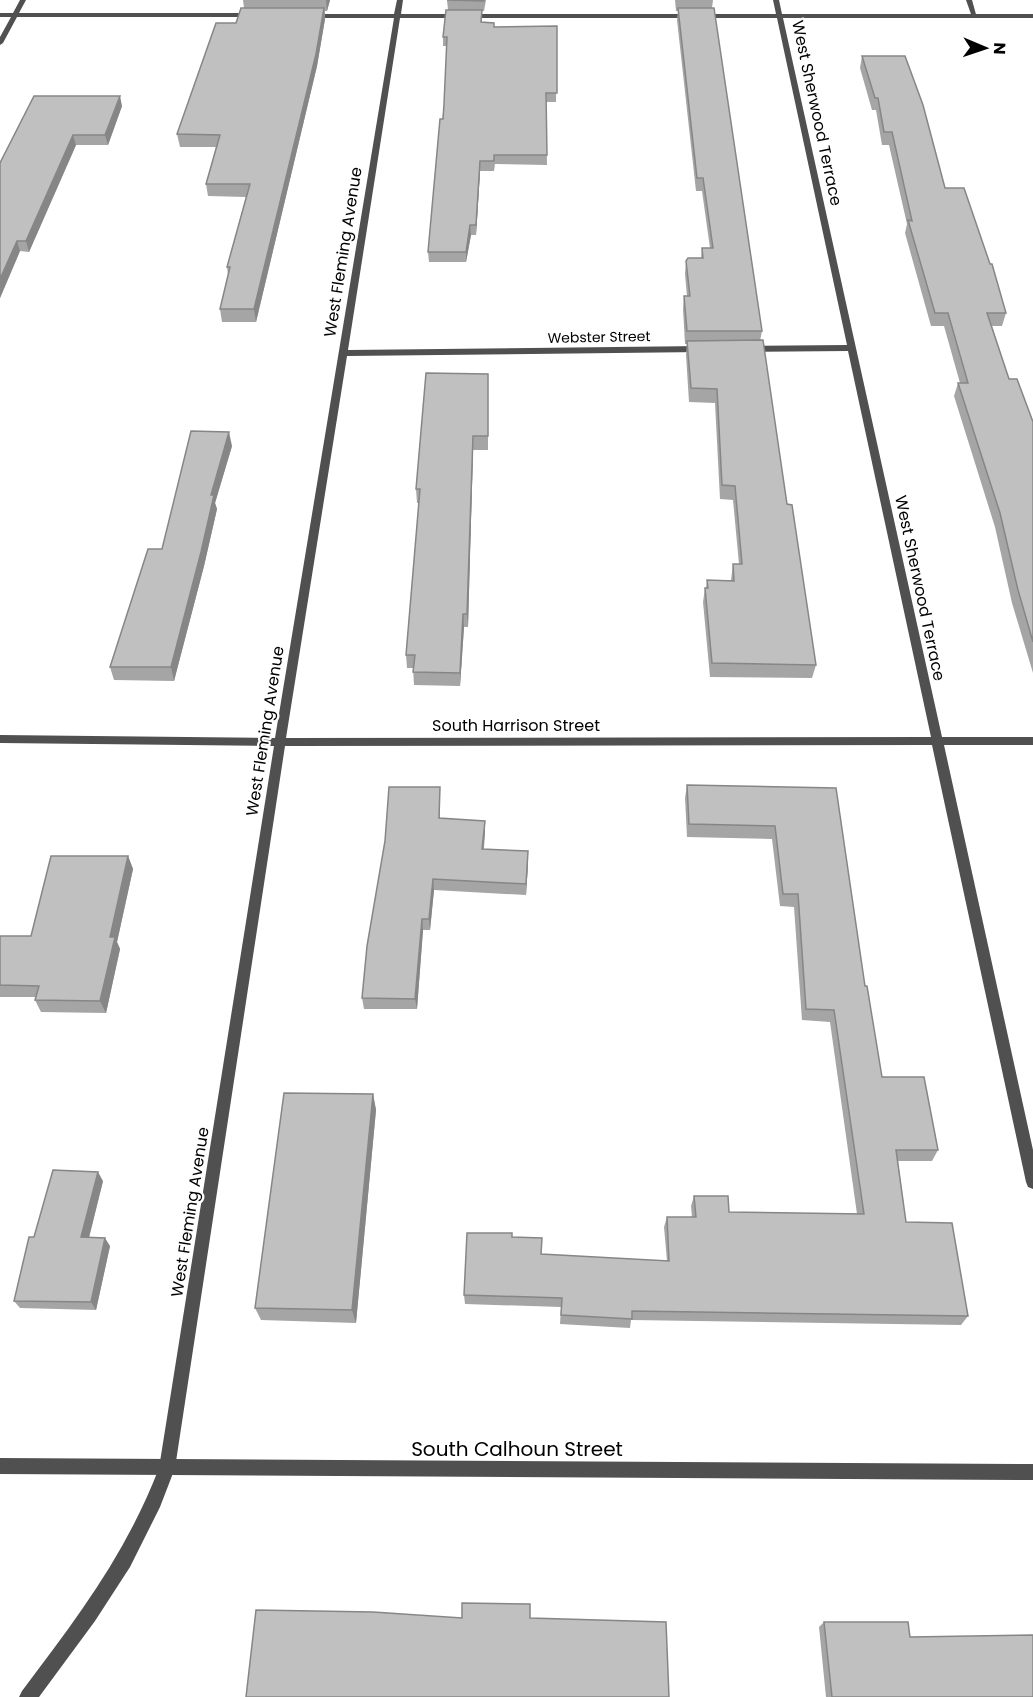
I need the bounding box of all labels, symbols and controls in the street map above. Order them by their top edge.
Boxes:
street label: West Sherwood Terrace [786,18,848,208]
north arrow [955,18,1015,78]
text: N [988,42,1011,55]
street label: West Fleming Avenue [318,165,368,339]
street label: Webster Street [547,326,651,348]
street label: West Sherwood Terrace [889,493,951,683]
street label: West Fleming Avenue [240,644,290,818]
street label: South Harrison Street [432,714,600,737]
street label: West Fleming Avenue [165,1125,215,1299]
street label: South Calhoun Street [411,1435,623,1463]

